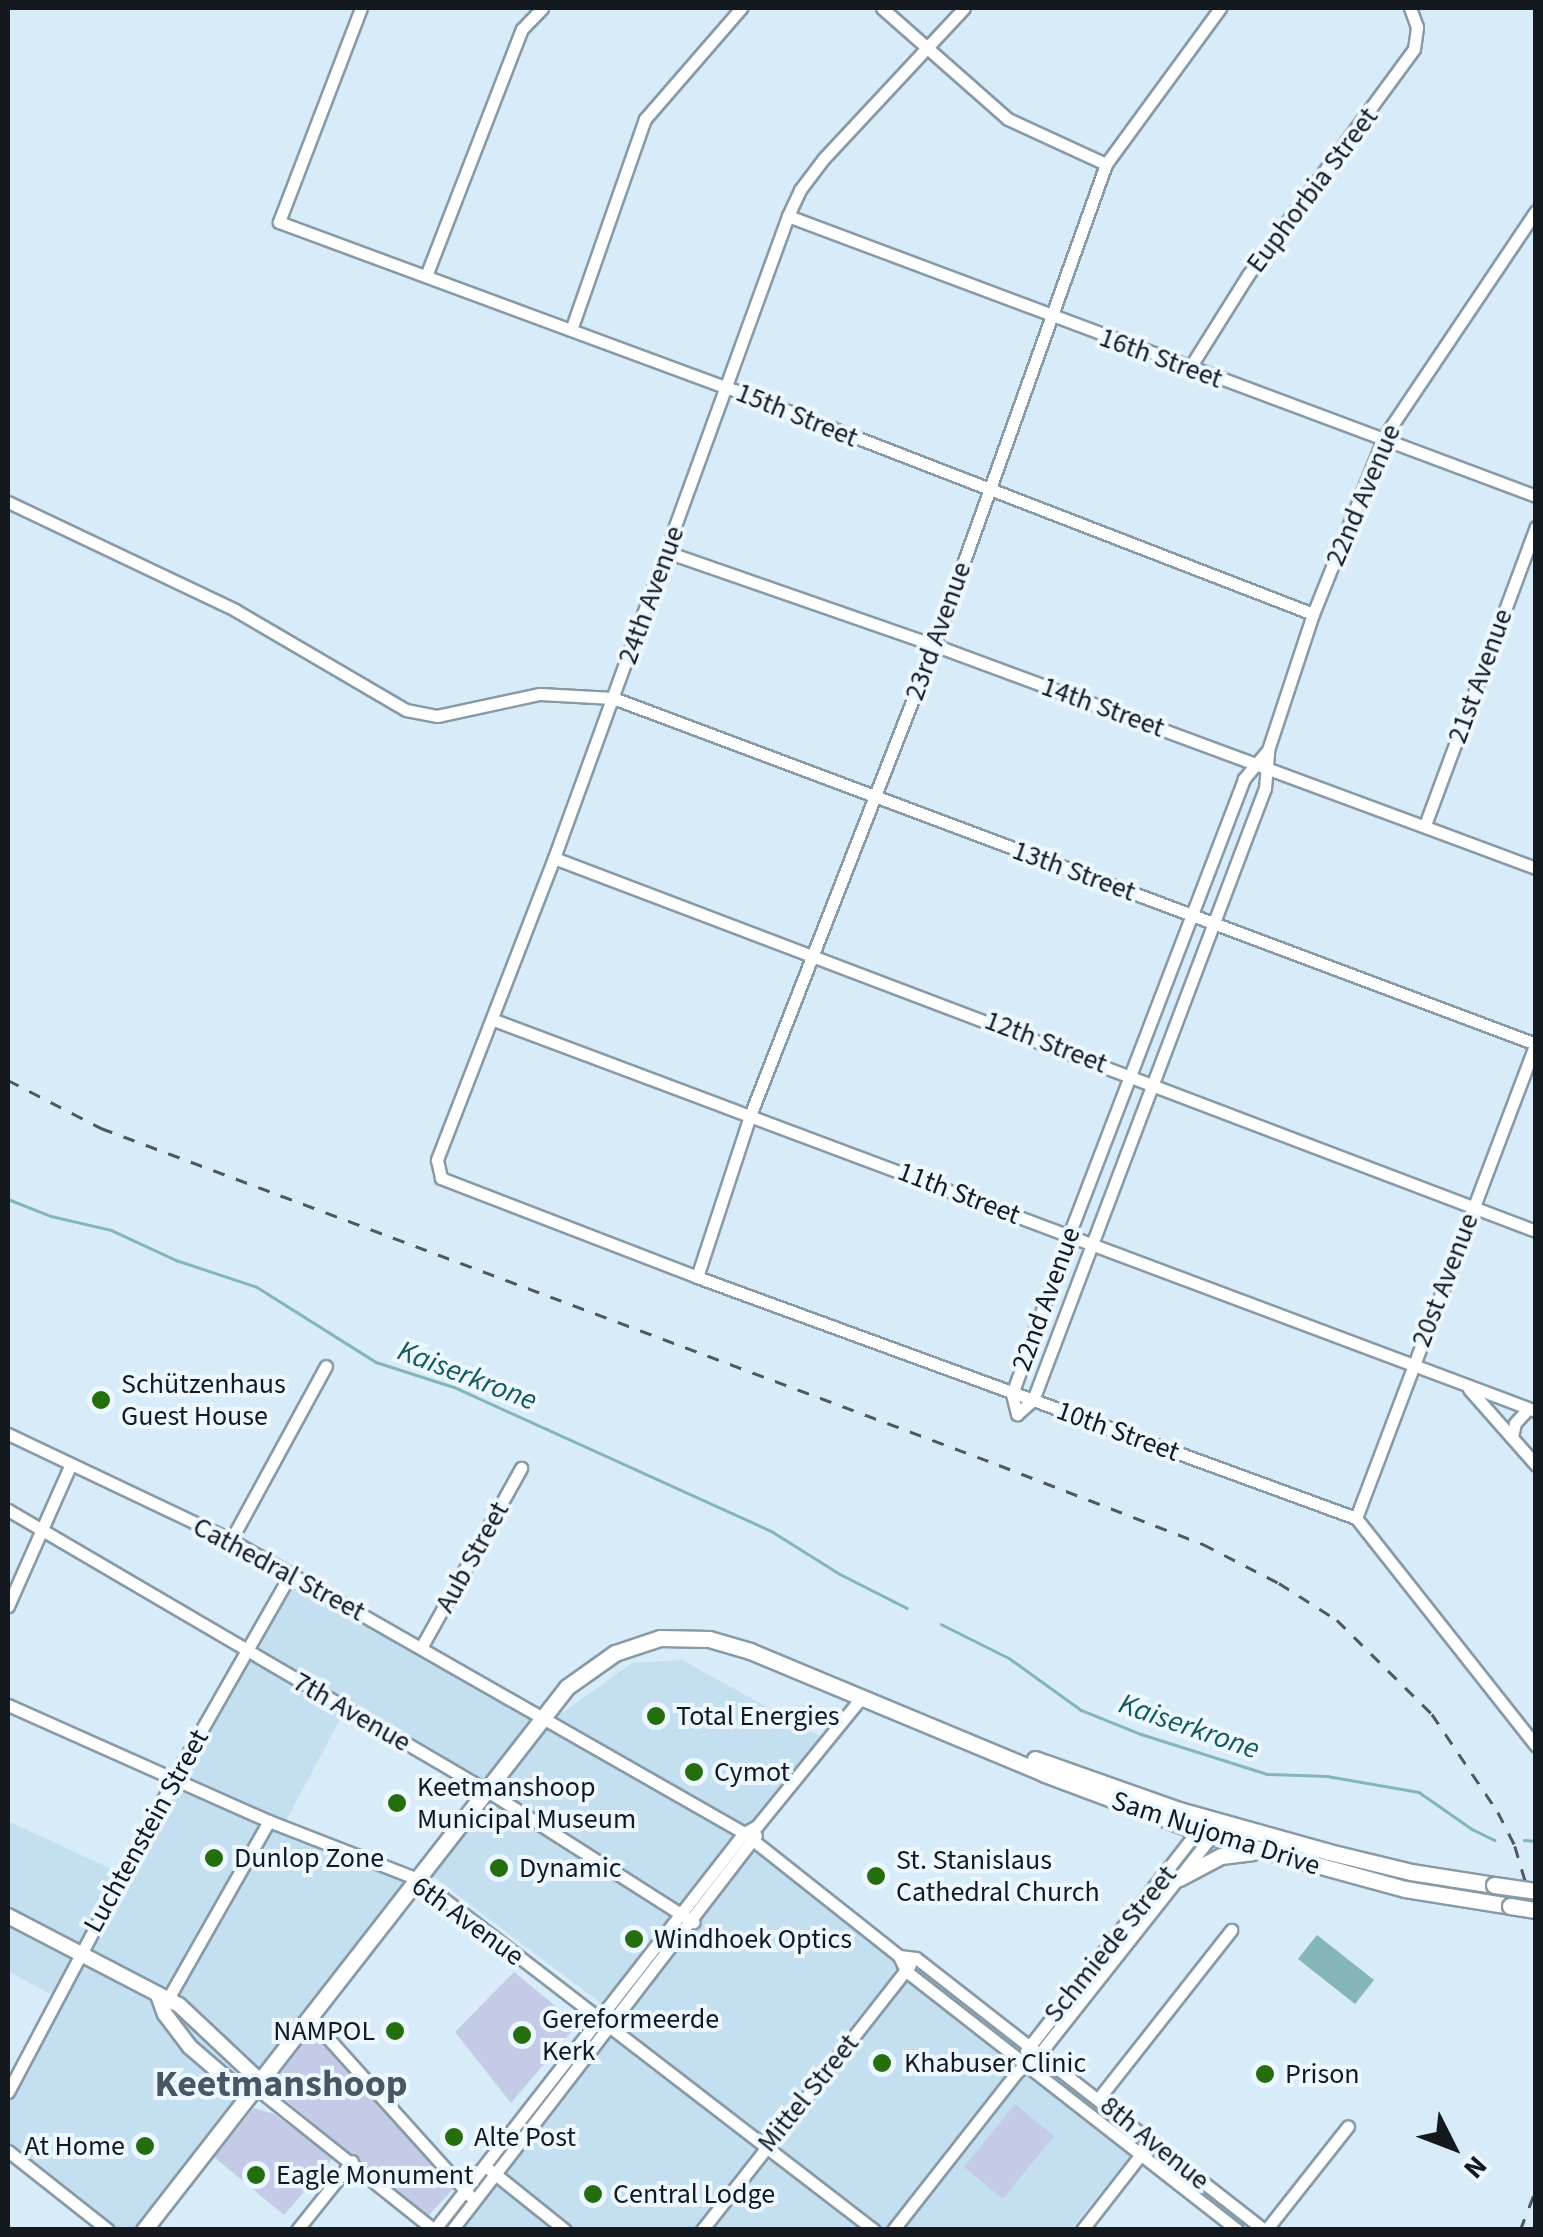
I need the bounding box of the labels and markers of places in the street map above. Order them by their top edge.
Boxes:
place label: Schützenhaus Guest House [121,1367,286,1433]
marker: Schützenhaus Guest House [90,1389,112,1411]
place label: Total Energies [676,1699,840,1733]
marker: Total Energies [645,1705,667,1727]
place label: Cymot [714,1755,790,1789]
marker: Cymot [683,1761,705,1783]
place label: Keetmanshoop Municipal Museum [417,1770,636,1836]
marker: Keetmanshoop Municipal Museum [386,1792,408,1814]
place label: Dunlop Zone [234,1841,384,1875]
place label: St. Stanislaus Cathedral Church [896,1843,1100,1909]
marker: Dunlop Zone [203,1847,225,1869]
place label: Dynamic [519,1851,622,1885]
marker: Dynamic [488,1857,510,1879]
marker: St. Stanislaus Cathedral Church [865,1865,887,1887]
place label: Windhoek Optics [654,1922,852,1956]
marker: Windhoek Optics [623,1928,645,1950]
place label: Gereformeerde Kerk [542,2002,719,2068]
place label: NAMPOL [273,2014,375,2048]
marker: NAMPOL [384,2020,406,2042]
marker: Gereformeerde Kerk [511,2024,533,2046]
place label: Khabuser Clinic [904,2046,1086,2080]
marker: Khabuser Clinic [869,2050,895,2076]
place label: Prison [1285,2057,1360,2091]
marker: Prison [1254,2063,1276,2085]
place label: Alte Post [474,2120,576,2154]
marker: Alte Post [443,2126,465,2148]
place label: At Home [25,2129,125,2163]
marker: At Home [134,2135,156,2157]
place label: Eagle Monument [276,2158,474,2192]
marker: Eagle Monument [245,2164,267,2186]
place label: Central Lodge [613,2177,775,2211]
marker: Central Lodge [582,2183,604,2205]

